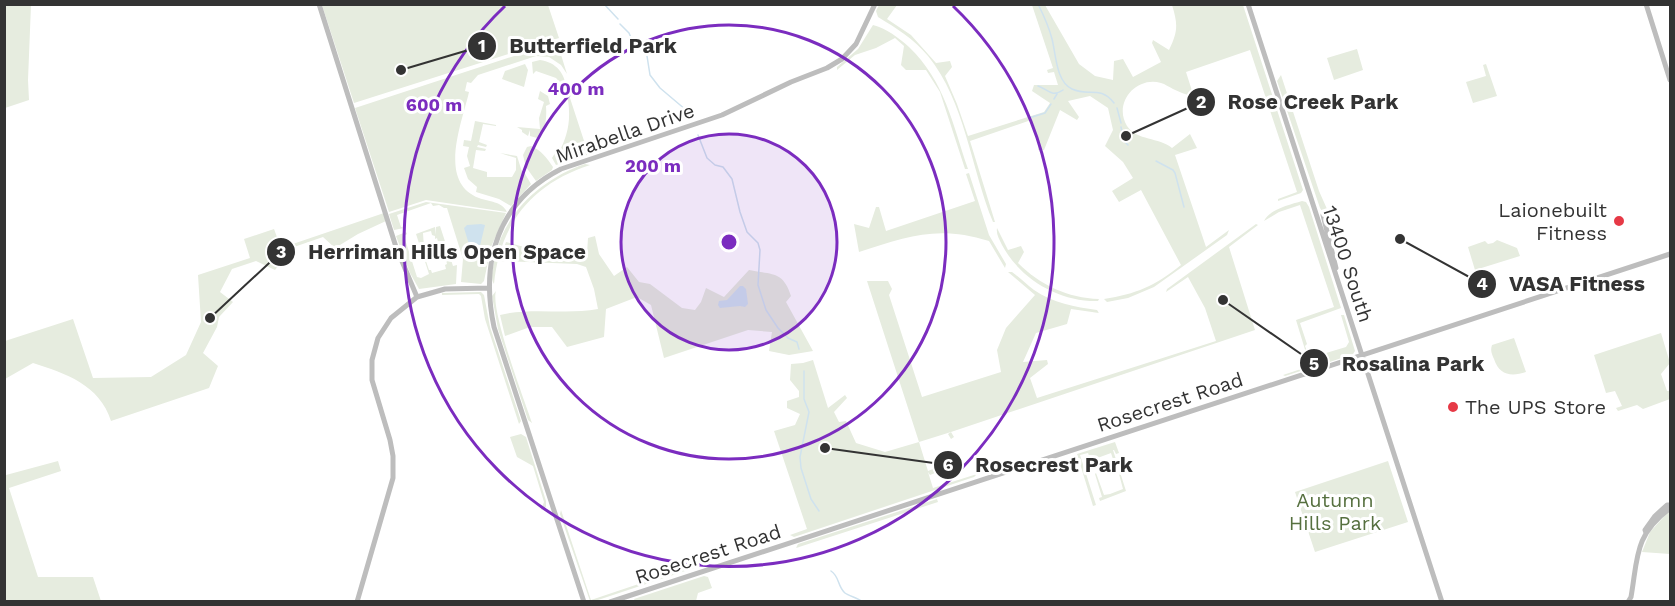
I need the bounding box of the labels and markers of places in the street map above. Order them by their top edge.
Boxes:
callout: Butterfield Park [467,26,689,65]
callout: Rose Creek Park [1186,82,1411,121]
place label: Laionebuilt Fitness [1498,198,1608,245]
marker: Laionebuilt Fitness [1612,214,1626,228]
centre of rings [719,232,739,252]
callout: Herriman Hills Open Space [266,233,598,272]
callout: VASA Fitness [1467,264,1657,303]
callout: Rosalina Park [1299,344,1496,383]
place label: The UPS Store [1465,395,1606,419]
marker: The UPS Store [1446,400,1460,414]
callout: Rosecrest Park [933,446,1145,485]

